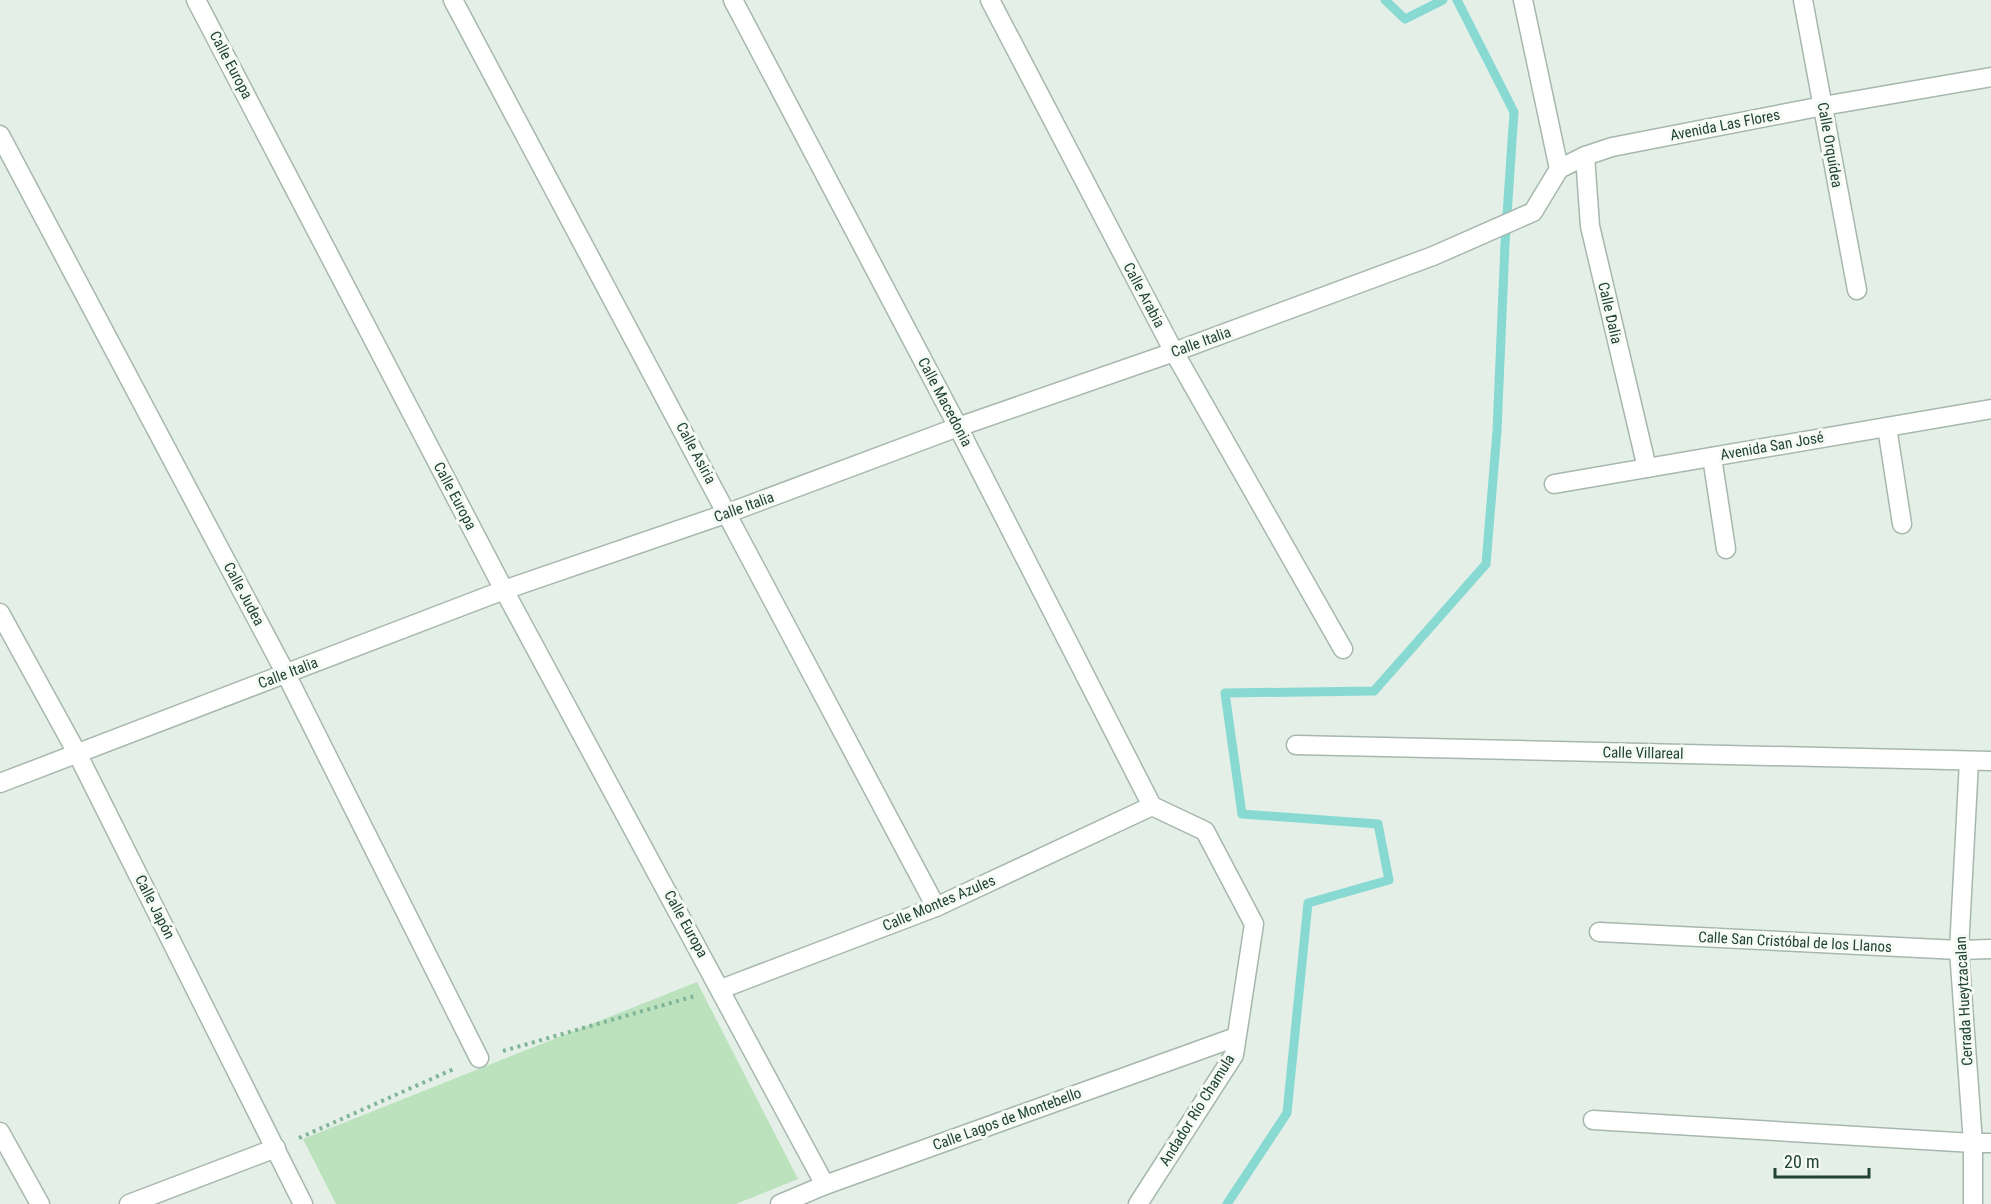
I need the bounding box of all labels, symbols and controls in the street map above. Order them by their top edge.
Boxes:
street label: Calle Europa [206,28,256,102]
street label: Calle Orquídea [1814,101,1846,189]
street label: Avenida Las Flores [1669,105,1782,144]
street label: Calle Arabia [1119,259,1169,331]
street label: Calle Dalia [1594,280,1626,346]
street label: Calle Italia [1169,323,1233,361]
street label: Calle Macedonia [914,354,976,450]
street label: Calle Asiria [672,419,720,487]
street label: Avenida San José [1719,428,1825,464]
street label: Calle Europa [430,459,480,533]
street label: Calle Italia [712,488,776,526]
street label: Calle Judea [220,559,268,629]
street label: Calle Italia [256,653,320,693]
street label: Calle Villareal [1602,743,1684,763]
street label: Calle Montes Azules [880,871,998,935]
street label: Calle Japón [131,872,179,942]
street label: Calle Europa [660,887,712,961]
street label: Calle San Cristóbal de los Llanos [1698,928,1892,956]
street label: Cerrada Hueytzacalan [1952,936,1976,1066]
street label: Andador Río Chamula [1155,1051,1239,1169]
street label: Calle Lagos de Montebello [930,1084,1084,1154]
scale bar [1775,1141,1870,1179]
text: 20 m [1784,1151,1819,1172]

